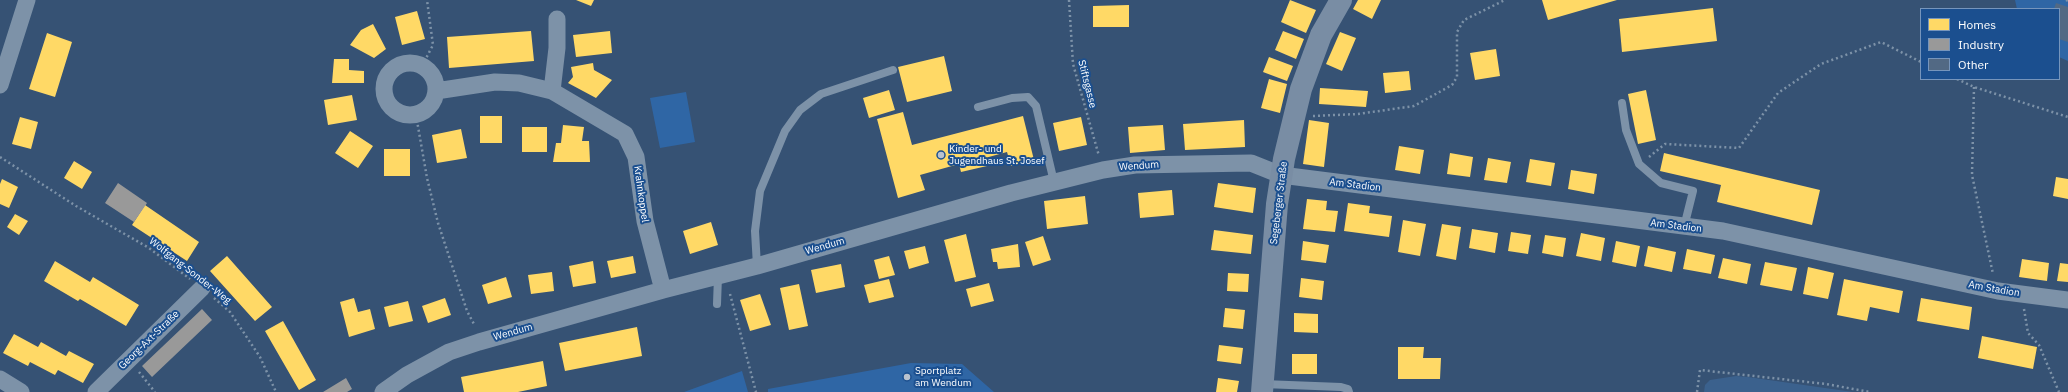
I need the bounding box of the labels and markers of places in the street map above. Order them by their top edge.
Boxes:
place label: Kinder- und Jugendhaus St. Josef [949,143,1045,166]
marker: Kinder- und Jugendhaus St. Josef [936,150,946,160]
place label: Sportplatz am Wendum [915,365,972,388]
marker: Sportplatz am Wendum [902,372,912,382]

